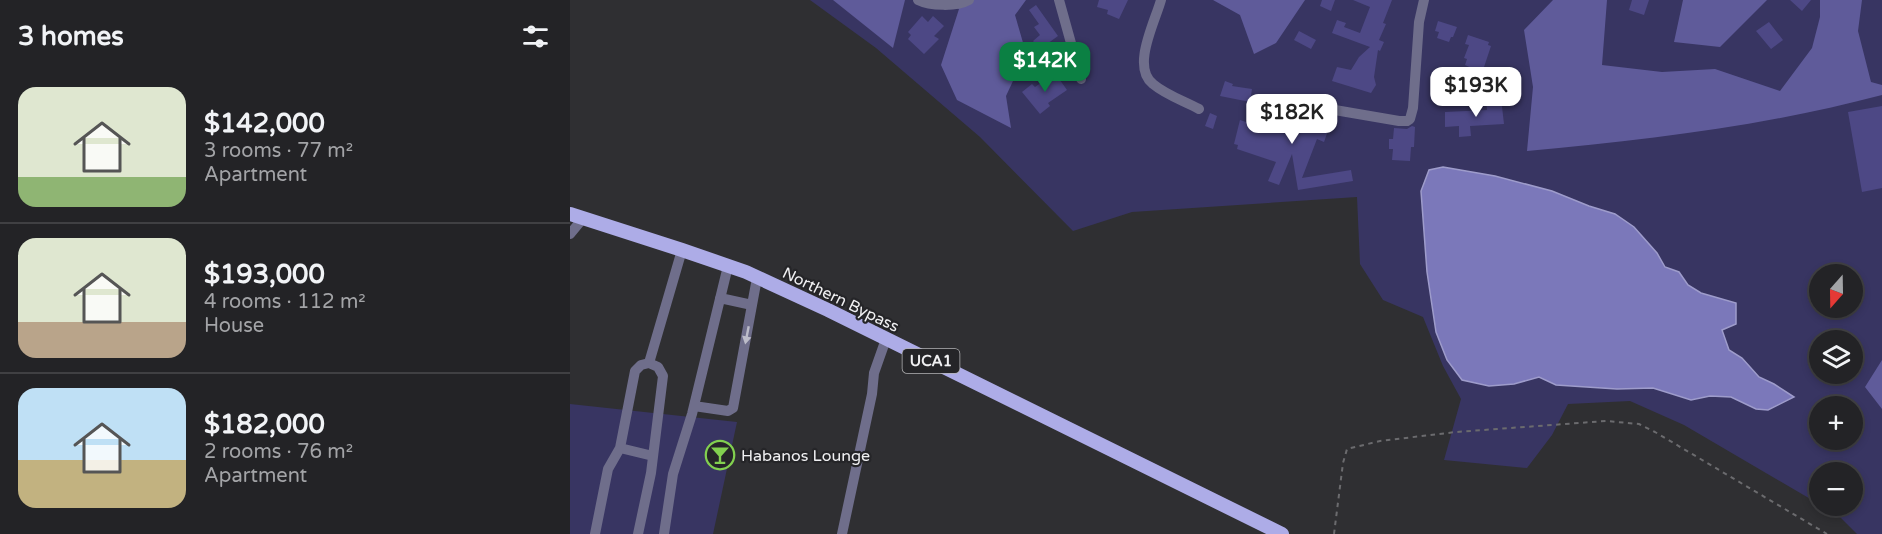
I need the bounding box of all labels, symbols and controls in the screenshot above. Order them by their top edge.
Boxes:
icon: filters [519,20,552,53]
text: 3 homes [18,21,124,52]
pin: $142K [1003,42,1087,93]
text: $142K [1013,49,1077,73]
pin: $193K [1434,67,1518,118]
text: $193K [1444,74,1508,98]
pin: $182K [1250,94,1334,145]
text: $182K [1260,101,1324,125]
text: $142,000 [204,108,325,139]
icon: home [66,111,138,183]
text: 3 rooms · 77 m² [204,139,353,163]
text: Apartment [204,163,307,187]
text: $193,000 [204,259,325,290]
icon: home [66,262,138,334]
street label: Northern Bypass [779,263,902,337]
north arrow [1809,264,1863,318]
map controls [1809,264,1863,516]
text: 4 rooms · 112 m² [204,290,366,314]
text: House [204,314,264,338]
one-way arrow [742,326,751,345]
button: layers [1809,330,1863,384]
road number: UCA1 [902,349,959,373]
button: + [1809,396,1863,450]
text: $182,000 [204,409,325,440]
icon: home [66,412,138,484]
bar icon: Habanos Lounge [704,439,736,471]
text: 2 rooms · 76 m² [204,440,353,464]
place label: Habanos Lounge [741,446,870,466]
button: − [1809,462,1863,516]
text: Apartment [204,464,307,488]

